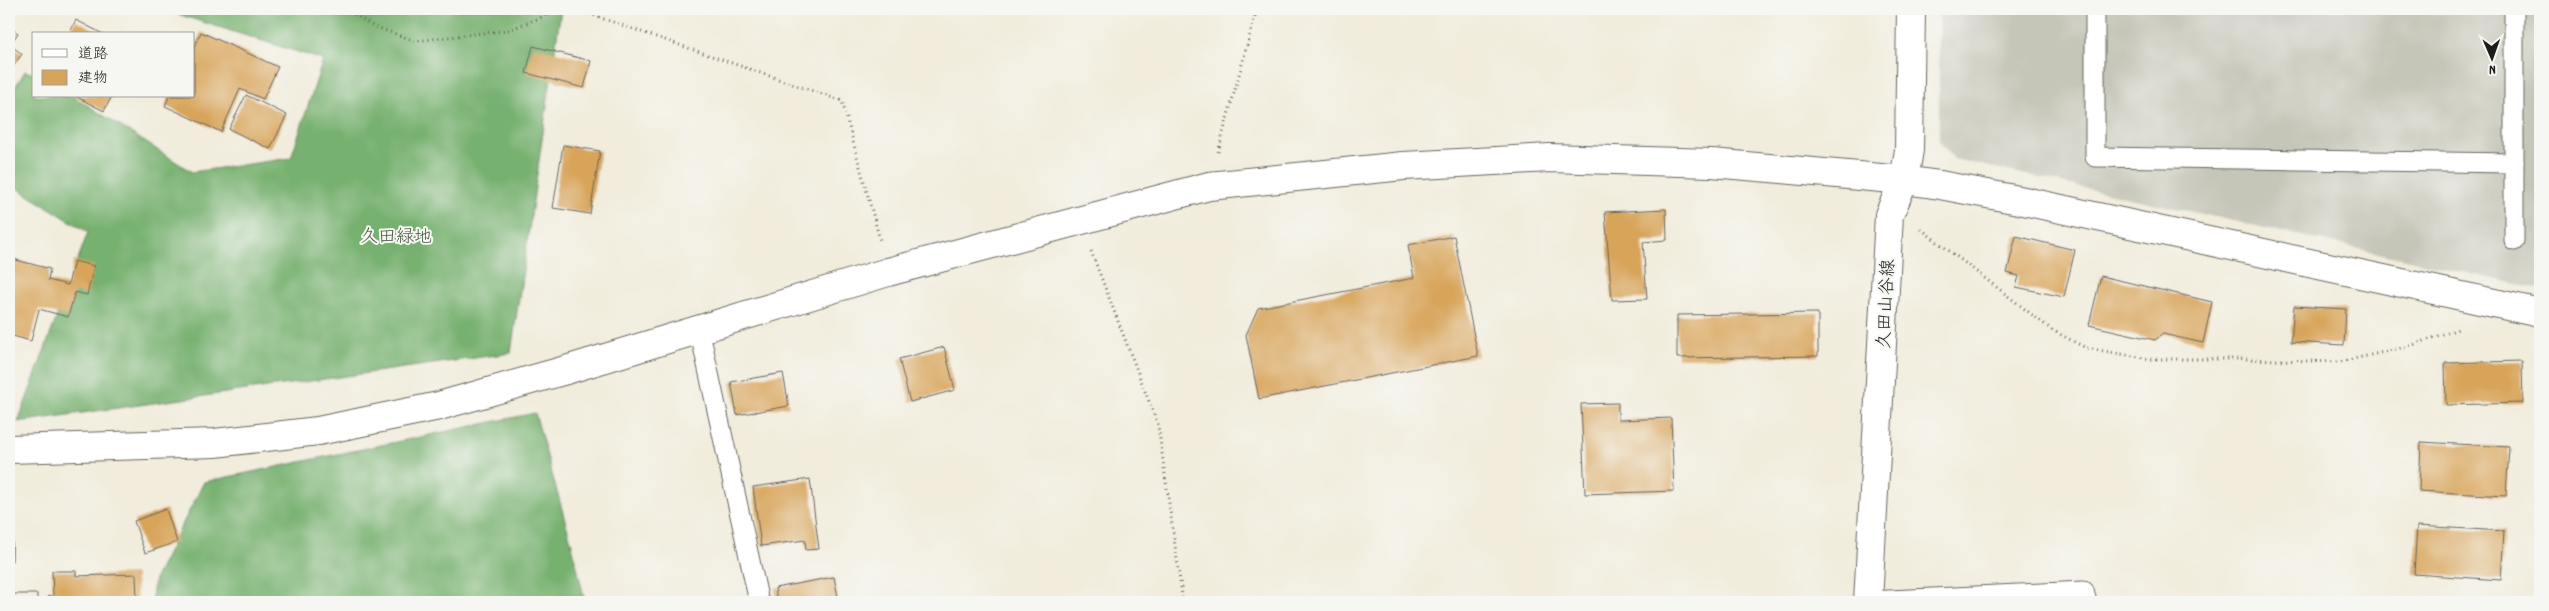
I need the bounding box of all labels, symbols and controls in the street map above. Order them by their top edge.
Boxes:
legend [32,32,195,98]
north arrow [2466,32,2516,82]
text: 道路 [78,44,108,66]
text: N [2488,59,2496,79]
text: 建物 [78,68,108,90]
park label: 久田緑地 [360,226,432,251]
street label: 久田山谷線 [1873,259,1902,350]

